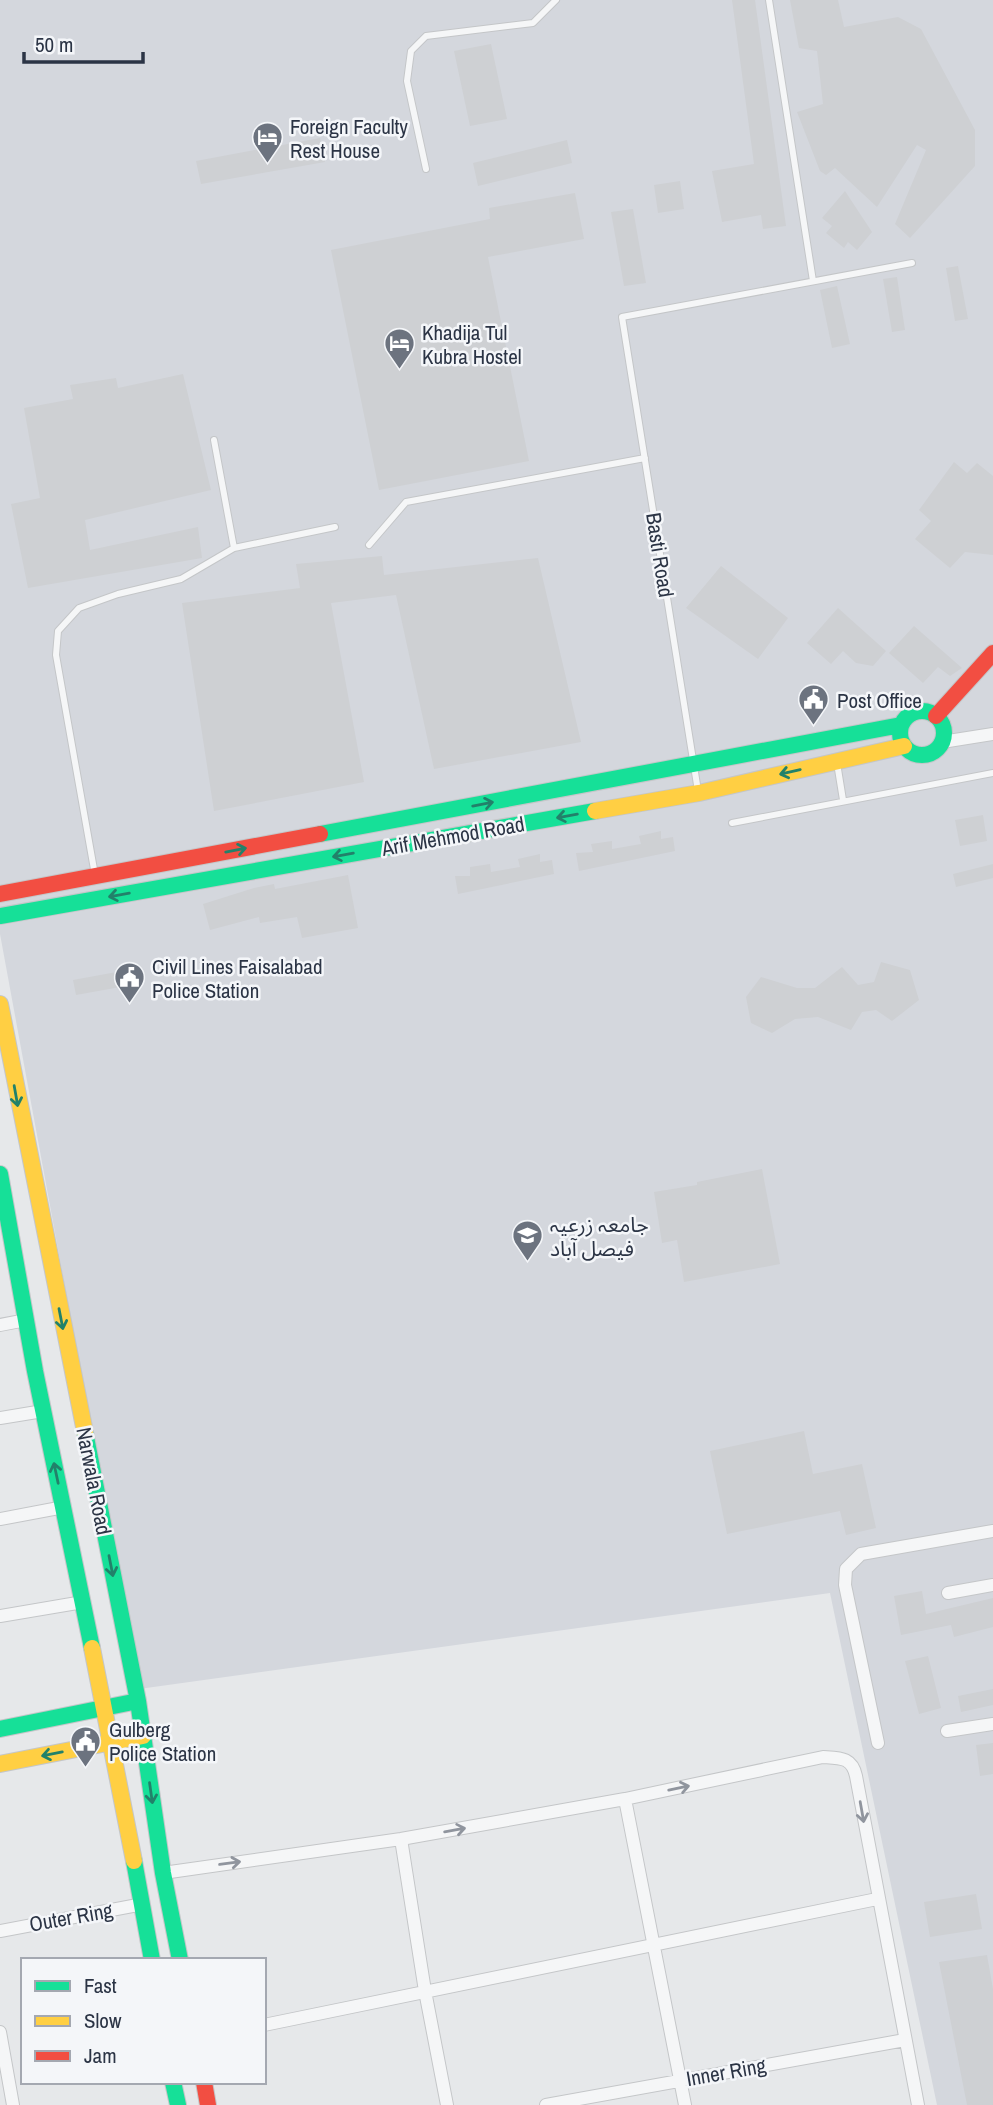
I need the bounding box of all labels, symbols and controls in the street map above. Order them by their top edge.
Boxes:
scale bar [24,21,144,65]
text: 50 m [35,30,73,59]
place label: Foreign Faculty Rest House [290,112,408,165]
hotel icon: Foreign Faculty Rest House [250,121,284,165]
place label: Khadija Tul Kubra Hostel [422,318,522,371]
hotel icon: Khadija Tul Kubra Hostel [382,327,416,371]
street label: Basti Road [639,511,681,599]
public building icon: Post Office [797,683,831,727]
place label: Post Office [837,686,922,715]
one-way arrow [779,766,802,779]
one-way arrow [471,797,494,810]
street label: Arif Mehmod Road [378,809,527,863]
one-way arrow [556,810,579,823]
one-way arrow [224,843,247,856]
one-way arrow [332,849,355,863]
one-way arrow [108,889,131,902]
place label: Civil Lines Faisalabad Police Station [152,952,323,1005]
public building icon: Civil Lines Faisalabad Police Station [112,961,146,1005]
one-way arrow [10,1084,23,1107]
place label: جامعہ زرعیہ فیصل آباد [550,1210,649,1263]
school or university icon: جامعہ زرعیہ فیصل آباد [510,1219,544,1263]
one-way arrow [54,1307,68,1330]
street label: Narwala Road [69,1425,119,1537]
one-way arrow [49,1462,63,1485]
one-way arrow [104,1554,118,1577]
place label: Gulberg Police Station [109,1715,216,1768]
public building icon: Gulberg Police Station [69,1724,103,1768]
one-way arrow [41,1748,64,1761]
one-way arrow [145,1781,158,1804]
one-way arrow [667,1781,690,1794]
one-way arrow [856,1800,869,1822]
one-way arrow [443,1822,466,1836]
one-way arrow [218,1856,241,1869]
street label: Outer Ring [27,1895,115,1939]
legend [21,1958,266,2084]
text: Fast [84,1971,117,2000]
text: Slow [84,2006,122,2035]
text: Jam [84,2041,117,2070]
street label: Inner Ring [684,2051,769,2093]

